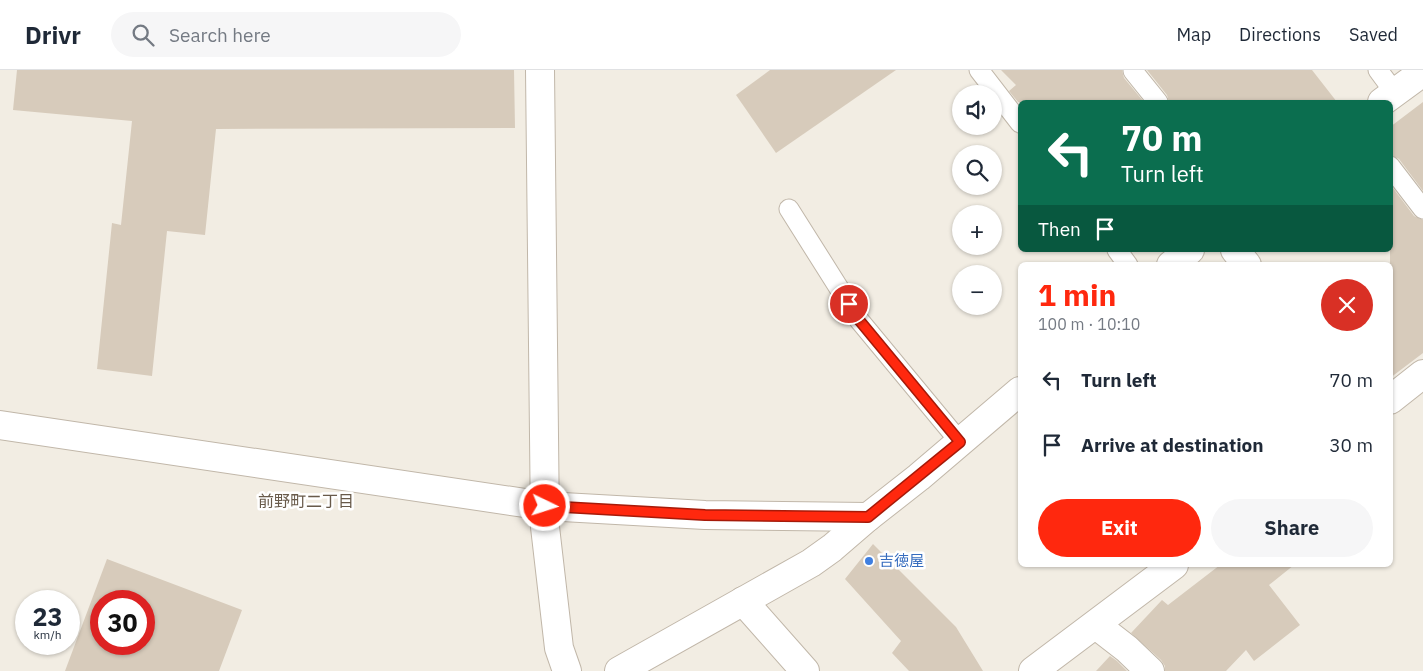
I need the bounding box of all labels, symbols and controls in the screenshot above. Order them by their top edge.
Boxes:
search box [111,12,461,57]
text: Drivr [25,19,81,51]
icon: search [129,21,157,49]
text: Search here [169,23,271,47]
text: Map [1176,23,1211,46]
text: Directions [1239,23,1321,46]
text: Saved [1349,23,1398,46]
map controls [952,85,1002,315]
button: sound [952,85,1002,135]
text: 70 m [1121,115,1203,161]
icon: left [1038,120,1103,185]
button: search [952,145,1002,195]
text: Turn left [1121,159,1204,188]
button: + [952,205,1002,255]
icon: arrive [1091,215,1119,243]
text: Then [1038,217,1081,241]
button: − [952,265,1002,315]
text: 1 min [1038,275,1116,314]
button: close [1321,279,1373,331]
pin [828,283,870,325]
icon: arrive [835,290,863,318]
text: 100 m · 10:10 [1038,314,1140,334]
icon: left [1038,366,1066,394]
text: Turn left [1081,368,1157,392]
text: 70 m [1329,368,1373,392]
icon: arrive [1038,431,1066,459]
text: Arrive at destination [1081,433,1264,457]
text: 30 m [1329,433,1373,457]
position arrow [518,479,570,531]
district label: 前野町二丁目 [258,491,354,511]
button: Exit [1038,499,1201,557]
button: Share [1211,499,1373,557]
place label: 吉徳屋 [879,551,924,570]
marker: 吉徳屋 [863,555,875,567]
speed limit sign: 30 [90,590,155,655]
text: 23 [32,600,63,633]
text: km/h [33,627,62,642]

